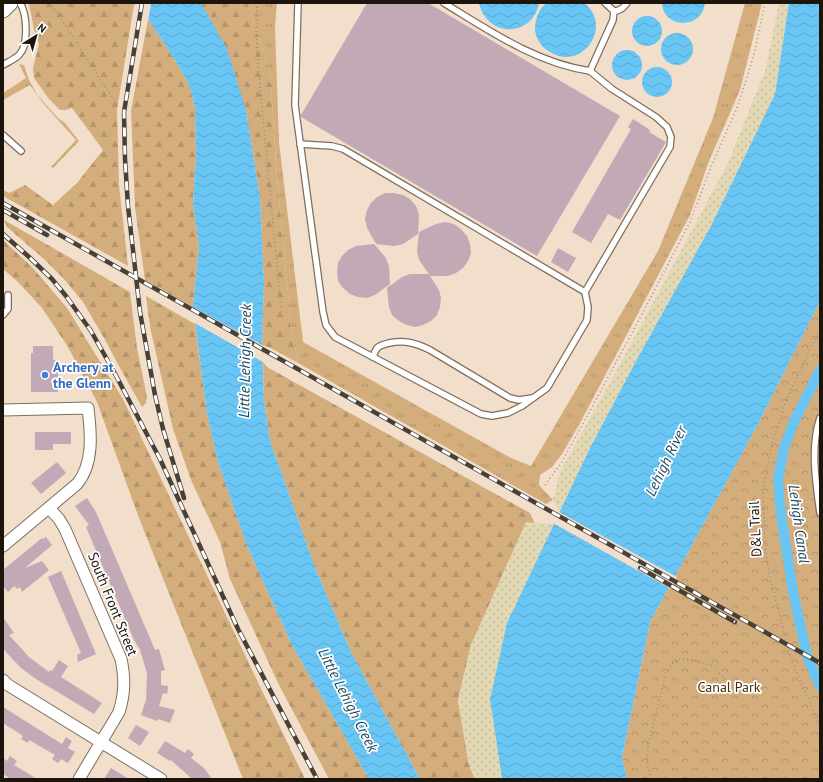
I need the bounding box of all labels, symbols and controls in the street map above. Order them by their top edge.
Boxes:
north arrow [16,16,56,56]
text: N [35,20,49,36]
water label: Little Lehigh Creek [234,303,255,418]
place label: Archery at the Glenn [53,358,114,392]
marker: Archery at the Glenn [40,370,50,380]
water label: Lehigh River [640,422,691,499]
water label: Lehigh Canal [785,483,814,564]
street label: D&L Trail [745,500,765,558]
street label: South Front Street [84,550,142,659]
water label: Little Lehigh Creek [314,645,383,756]
park label: Canal Park [698,678,761,696]

